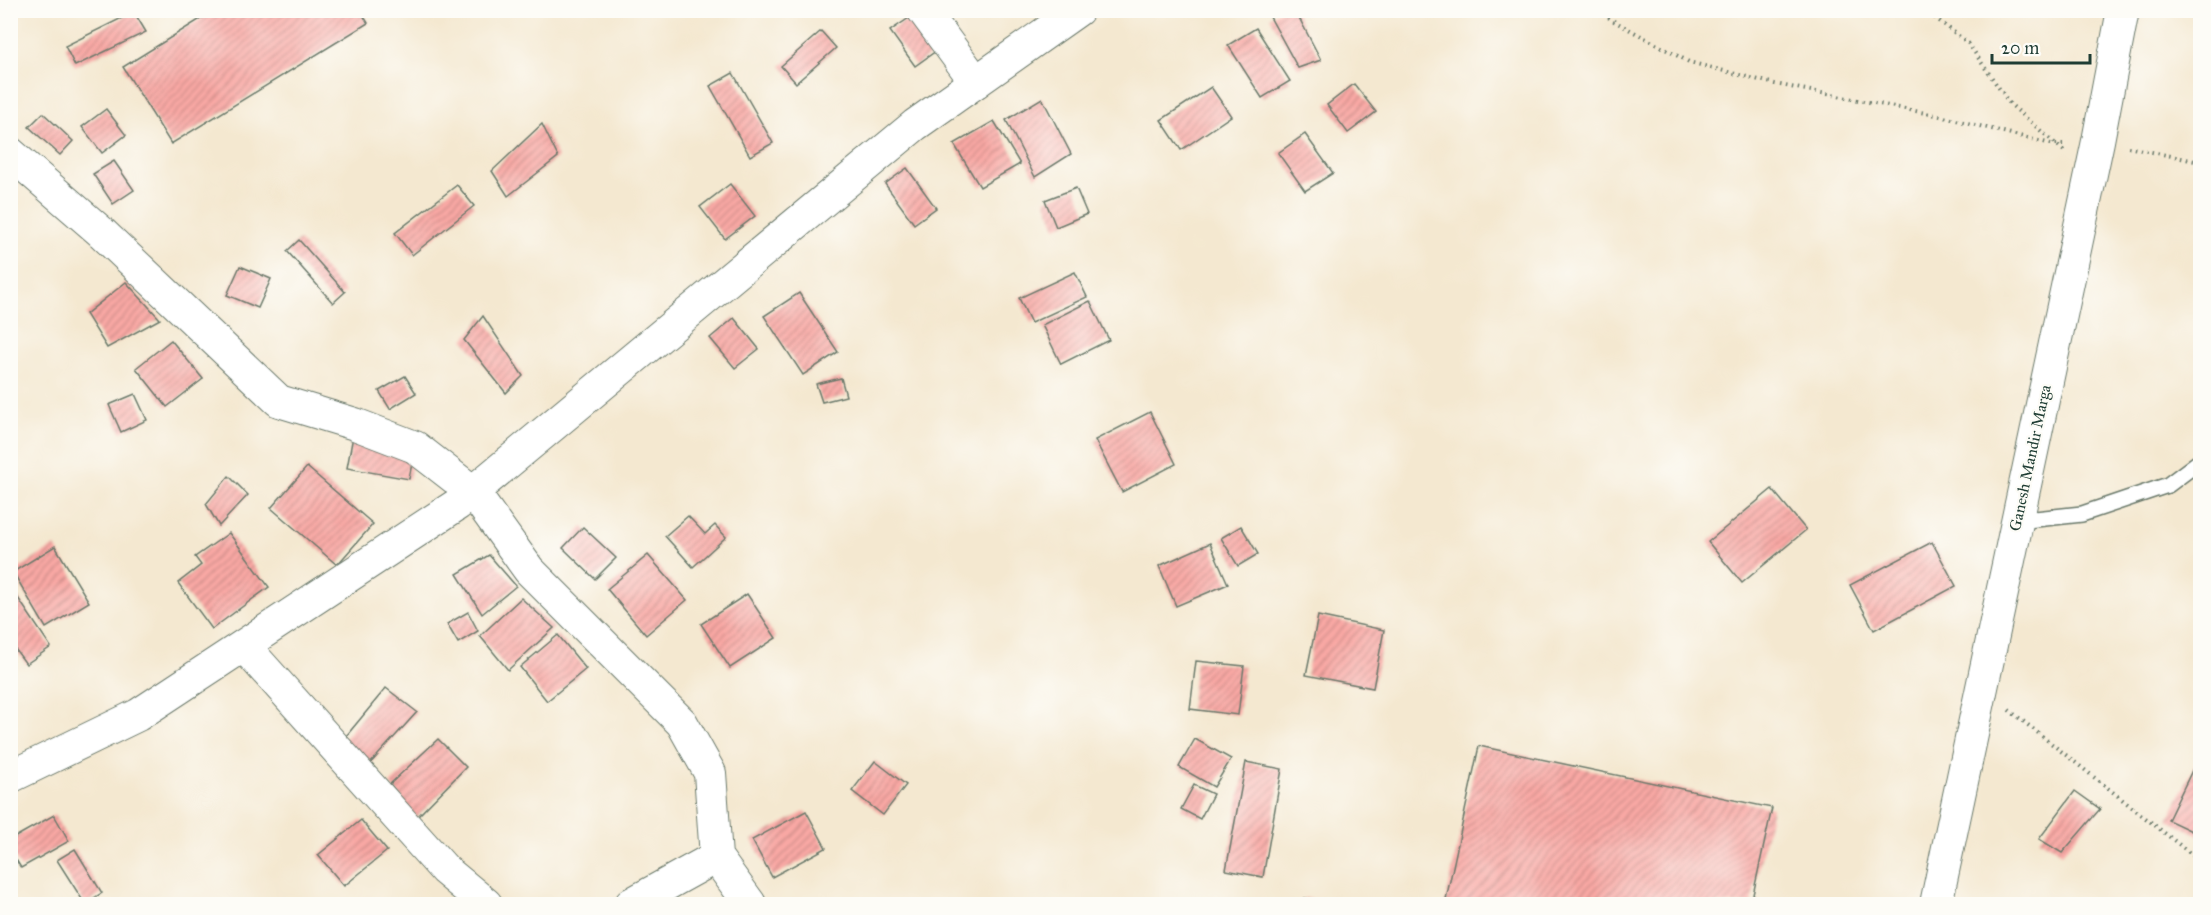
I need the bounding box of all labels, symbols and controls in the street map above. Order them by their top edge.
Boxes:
scale bar [1992,27,2090,65]
text: 20 m [2001,37,2039,59]
street label: Ganesh Mandir Marga [2005,383,2056,533]

